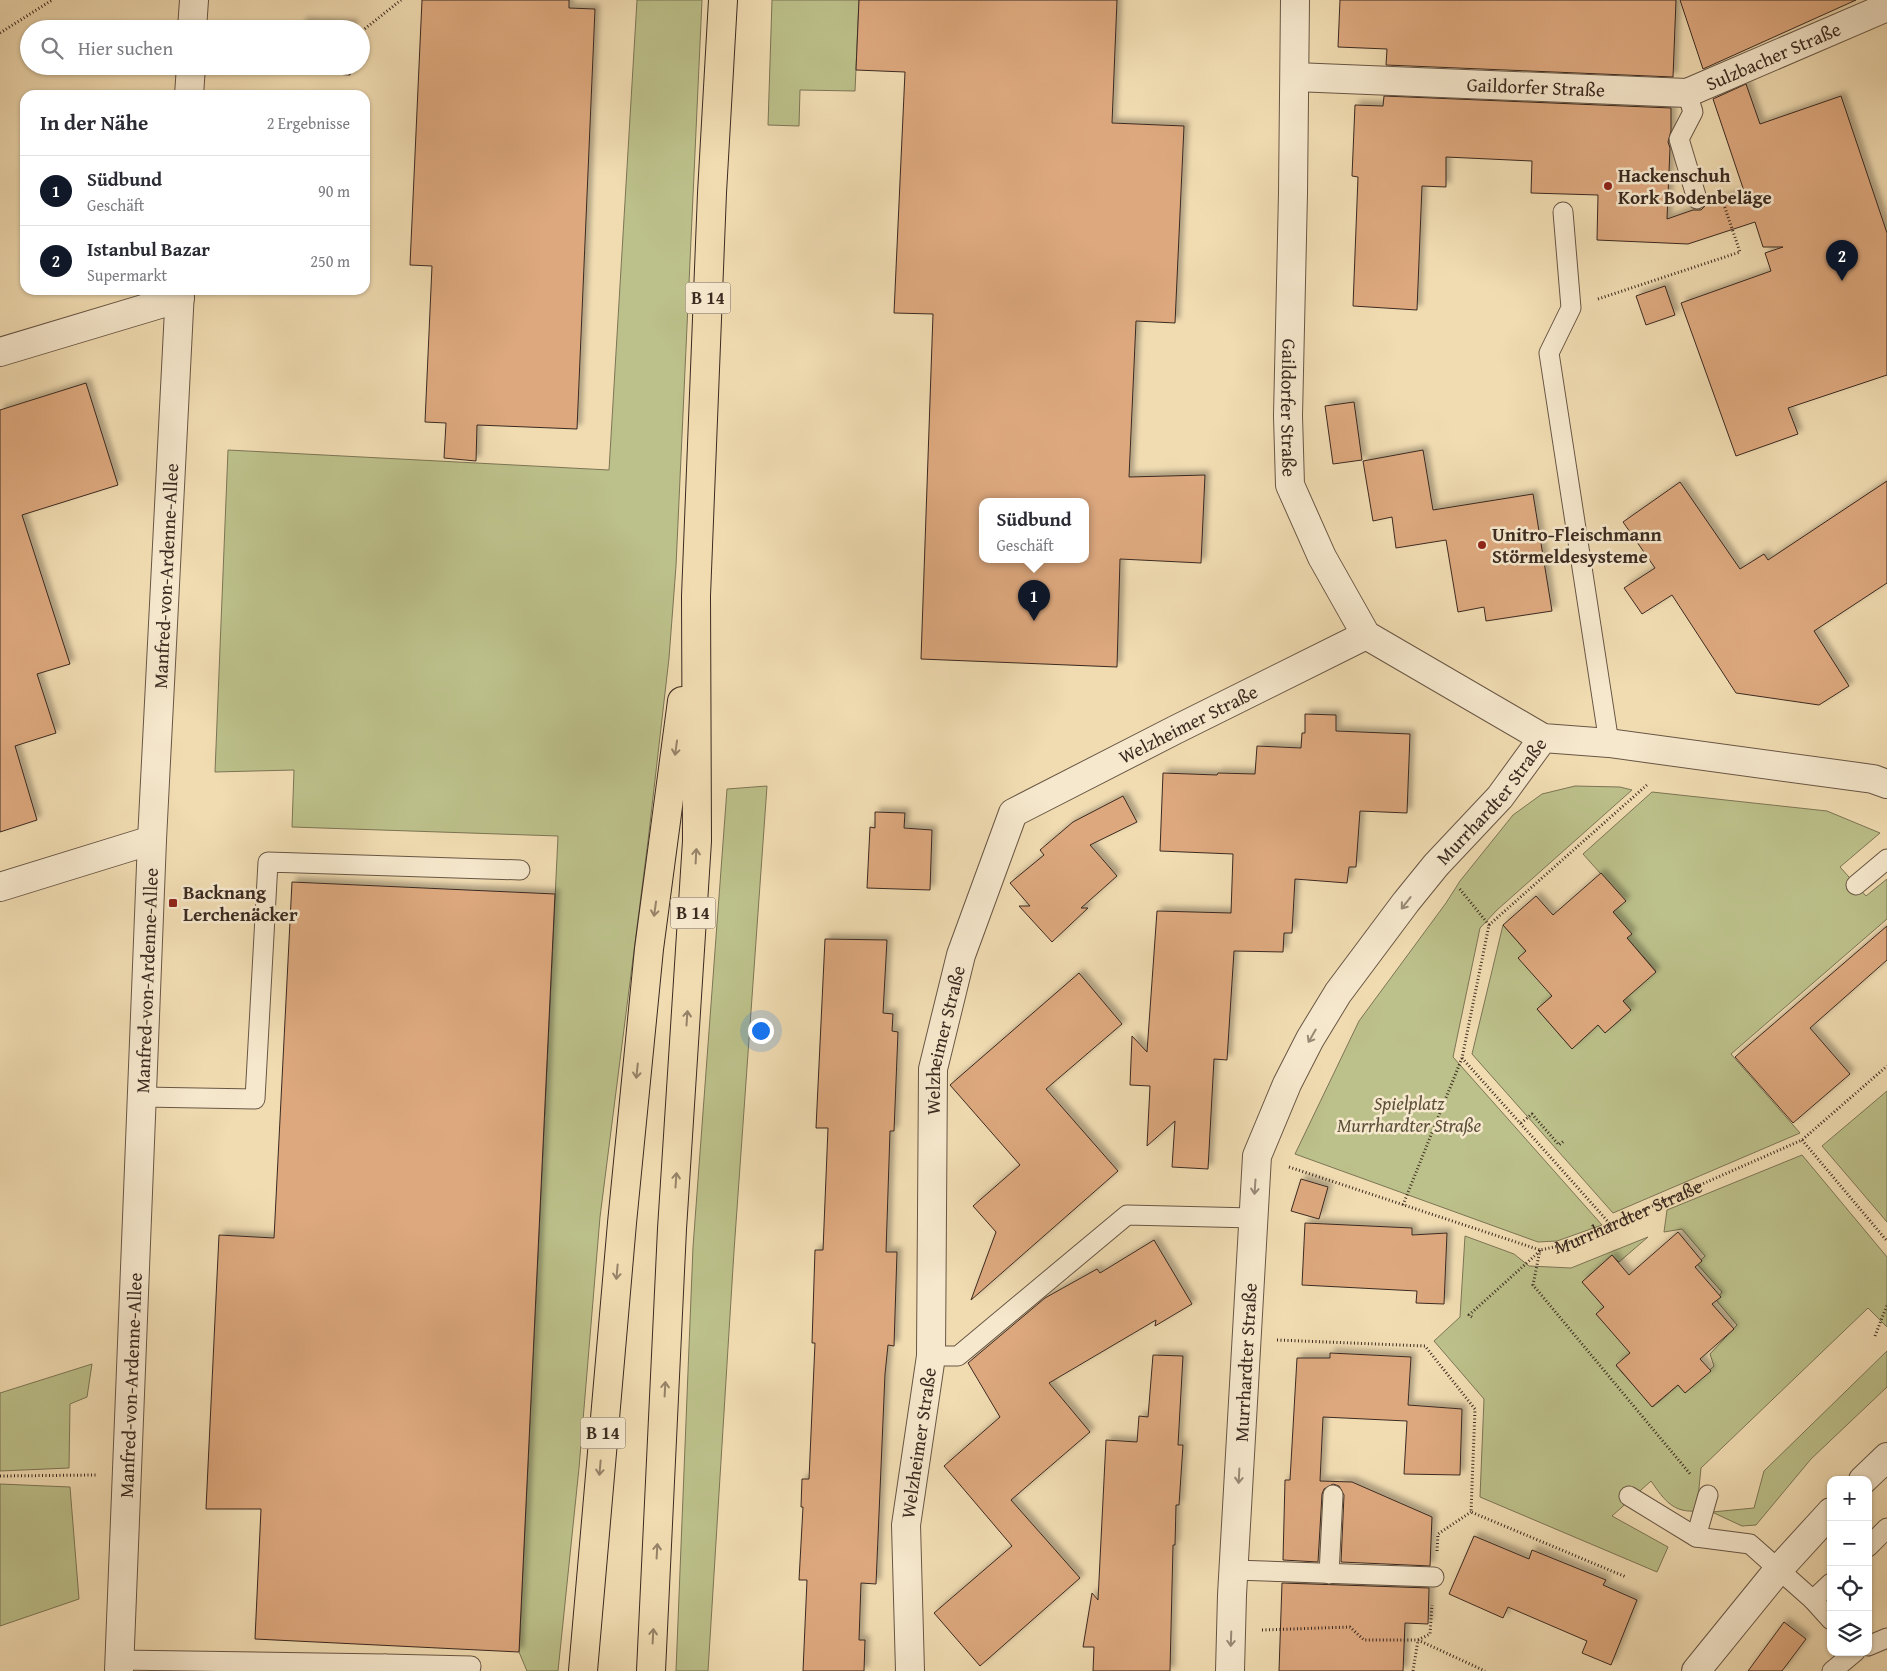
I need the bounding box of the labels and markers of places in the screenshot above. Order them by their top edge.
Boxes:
place label: Hackenschuh Kork Bodenbeläge [1618,161,1772,211]
marker: Hackenschuh Kork Bodenbeläge [1602,180,1614,192]
pin: 2 [1826,240,1858,281]
place label: Unitro-Fleischmann Störmeldesysteme [1492,520,1663,570]
marker: Unitro-Fleischmann Störmeldesysteme [1476,539,1488,551]
pin: 1 [1018,580,1050,621]
place label: Backnang Lerchenäcker [183,878,298,928]
marker: Backnang Lerchenäcker [167,897,179,909]

